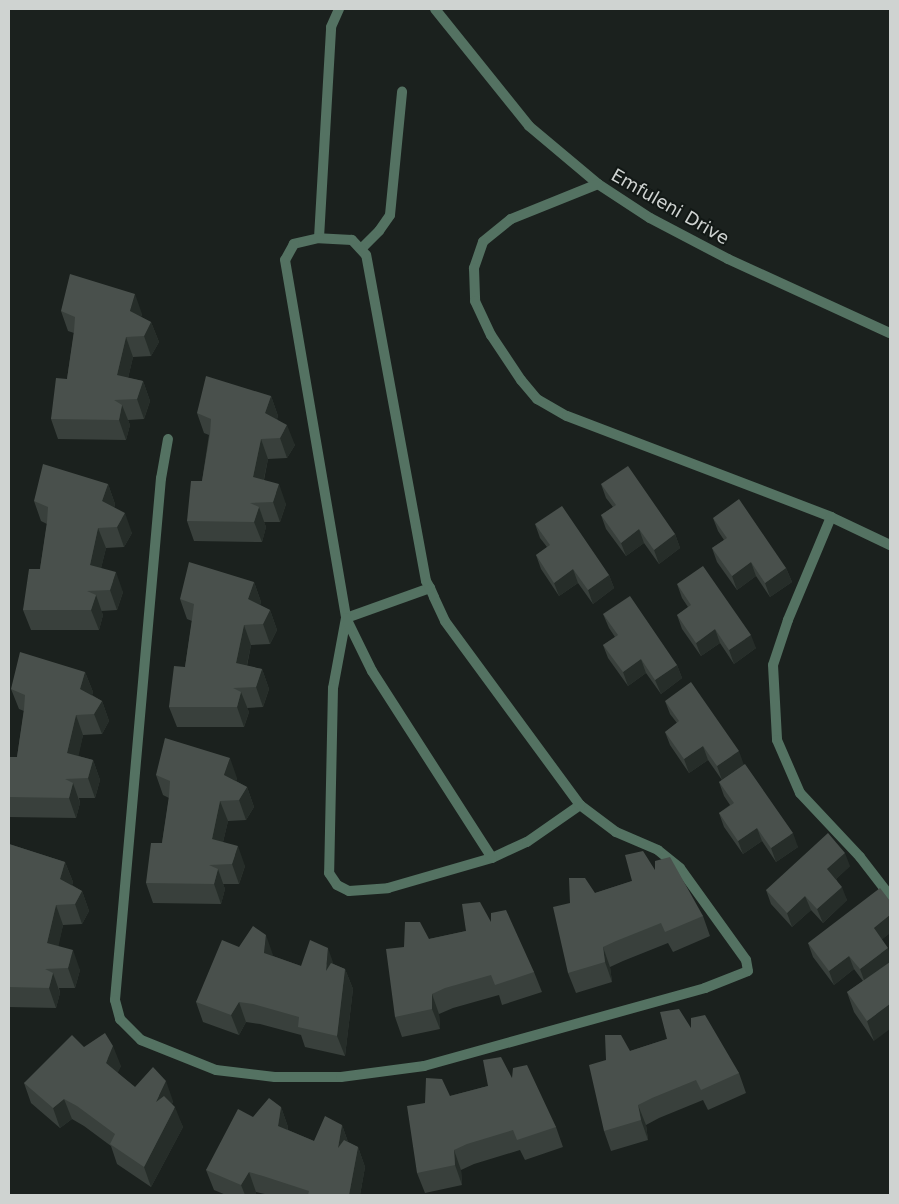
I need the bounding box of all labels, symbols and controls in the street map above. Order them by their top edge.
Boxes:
street label: Emfuleni Drive [607,164,733,250]

